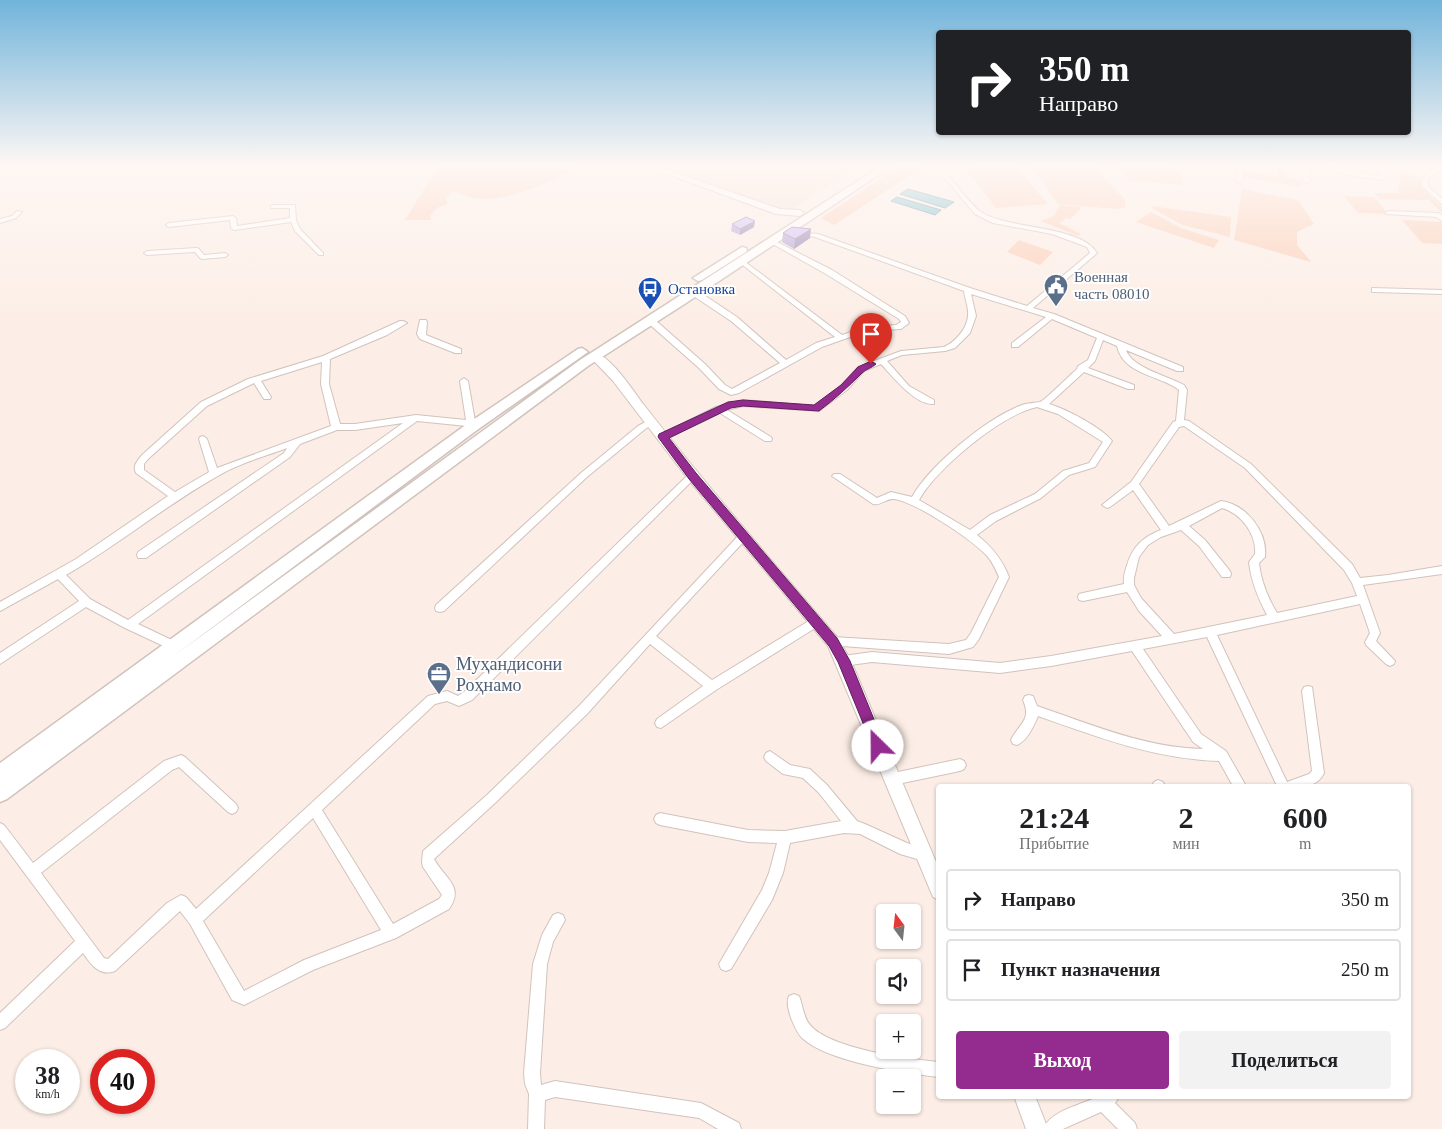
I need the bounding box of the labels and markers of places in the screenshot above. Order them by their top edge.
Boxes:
place label: Военная часть 08010 [1074,269,1150,302]
public building icon: Военная часть 08010 [1043,273,1069,307]
bus stop icon: Остановка [637,276,663,310]
place label: Остановка [668,281,736,297]
pin [850,313,892,364]
place label: Муҳандисони Роҳнамо [456,654,563,695]
office icon: Муҳандисони Роҳнамо [426,661,452,695]

